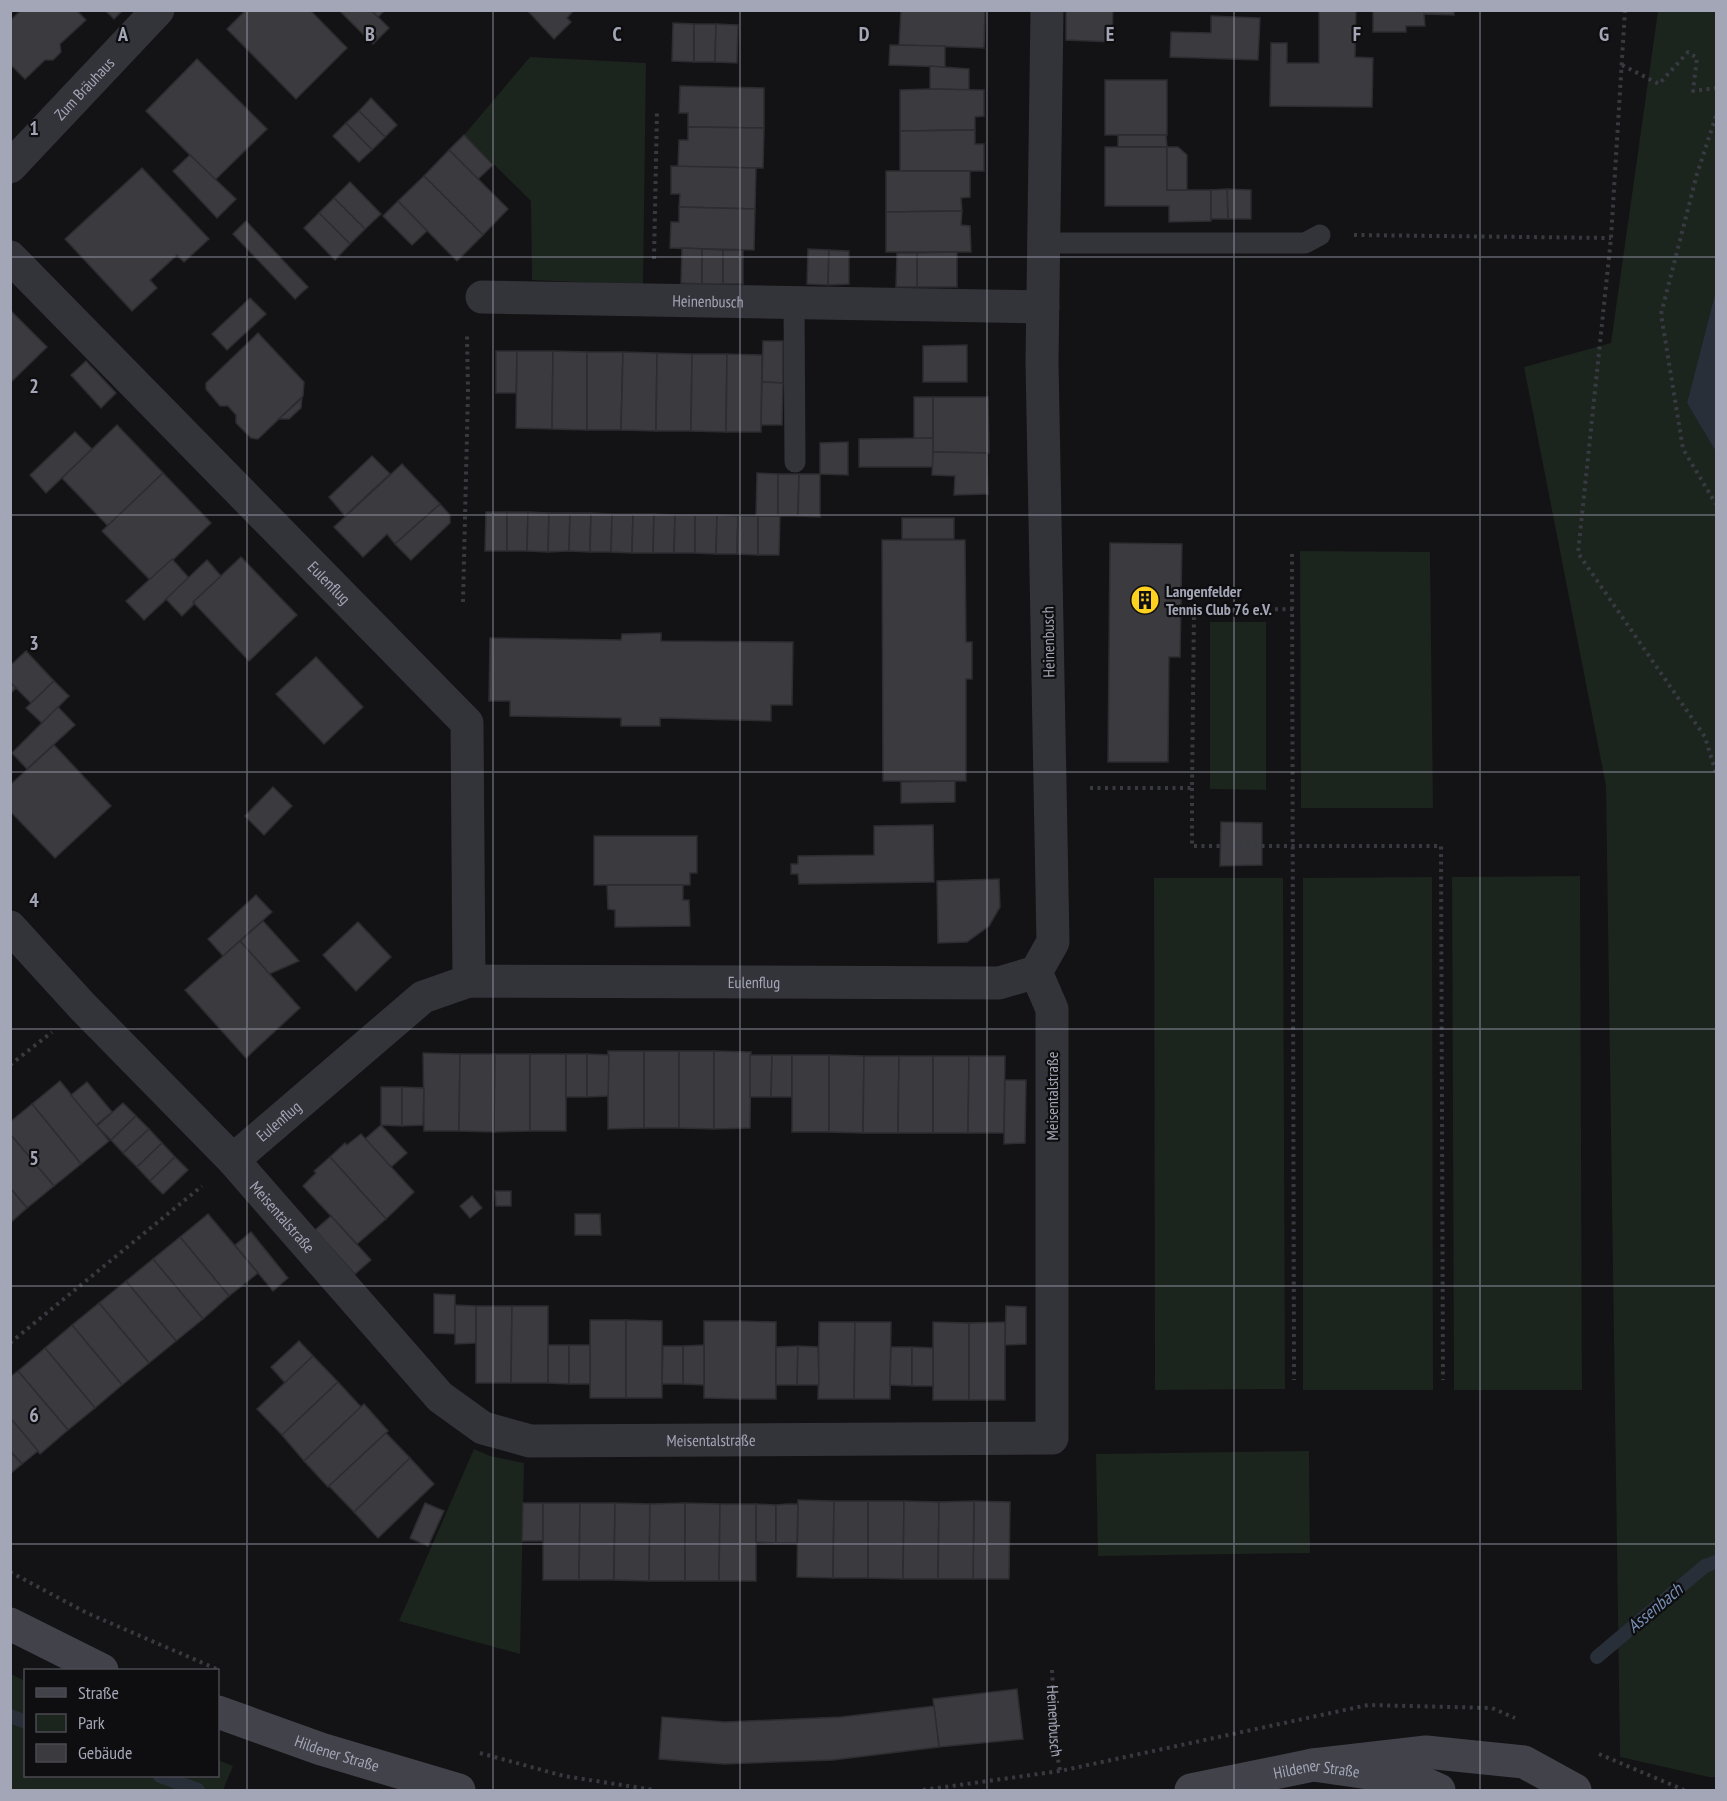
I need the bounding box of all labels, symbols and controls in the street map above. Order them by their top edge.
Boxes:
text: A [117,21,129,47]
text: B [365,21,375,47]
text: C [612,21,622,47]
text: D [859,21,870,47]
text: E [1106,21,1114,47]
text: F [1353,21,1361,47]
text: G [1599,21,1609,47]
street label: Zum Bräuhaus [50,53,118,124]
text: 1 [29,115,39,141]
street label: Heinenbusch [672,290,744,312]
text: 2 [29,373,39,399]
street label: Eulenflug [304,557,355,608]
place label: Langenfelder Tennis Club 76 e.V. [1166,581,1272,619]
building icon: Langenfelder Tennis Club 76 e.V. [1129,584,1161,616]
street label: Heinenbusch [1037,606,1059,678]
text: 3 [29,630,39,656]
text: 4 [29,887,39,913]
street label: Eulenflug [728,972,780,992]
street label: Meisentalstraße [1042,1052,1062,1140]
street label: Eulenflug [252,1096,305,1146]
text: 5 [29,1145,39,1171]
street label: Meisentalstraße [246,1177,319,1257]
text: 6 [29,1402,39,1428]
street label: Meisentalstraße [666,1430,756,1450]
water label: Assenbach [1622,1577,1688,1637]
legend [24,1669,219,1777]
text: Straße [78,1681,119,1704]
street label: Heinenbusch [1043,1685,1067,1758]
text: Park [78,1711,105,1734]
street label: Hildener Straße [292,1730,382,1776]
text: Gebäude [78,1741,132,1764]
street label: Hildener Straße [1272,1755,1361,1783]

